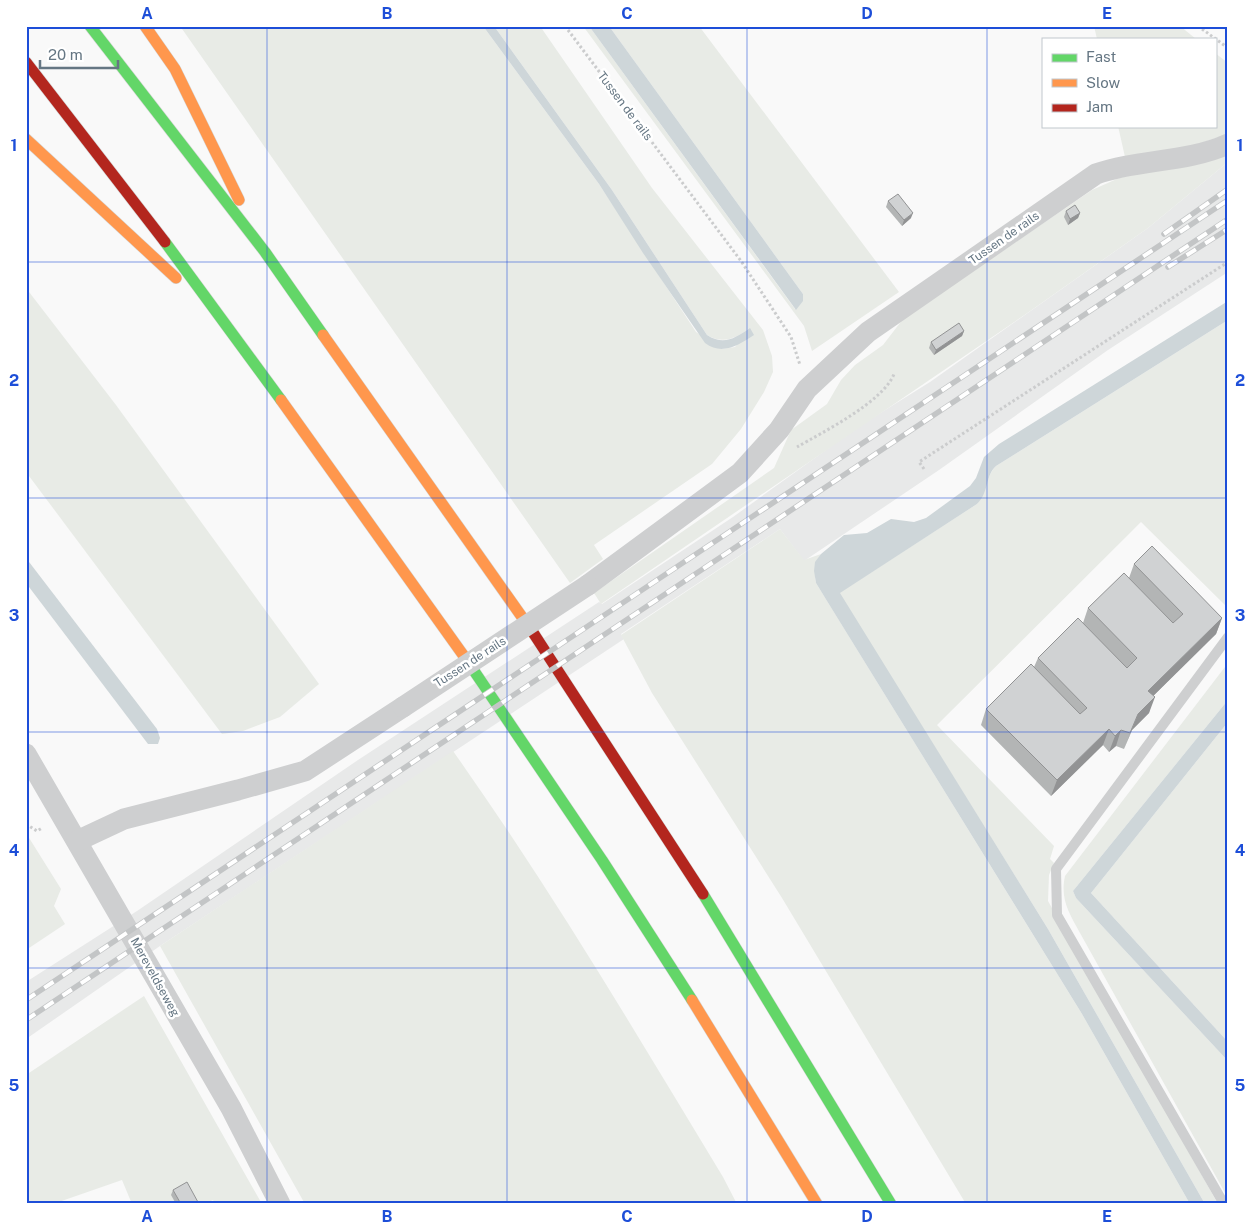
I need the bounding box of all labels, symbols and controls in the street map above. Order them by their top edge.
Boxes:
text: A [141,4,153,23]
text: B [382,4,393,23]
text: C [621,4,633,23]
text: D [861,4,873,23]
text: E [1102,4,1112,23]
scale bar [40,38,118,70]
legend [1042,38,1216,128]
text: 20 m [48,46,83,63]
text: Fast [1086,48,1116,65]
street label: Tussen de rails [595,69,655,143]
text: Slow [1086,74,1121,91]
text: Jam [1086,98,1113,115]
text: 1 [11,136,17,155]
text: 1 [1237,136,1243,155]
street label: Tussen de rails [966,209,1042,267]
text: 2 [9,371,19,390]
text: 2 [1235,371,1245,390]
text: 3 [9,606,19,625]
text: 3 [1235,606,1245,625]
street label: Tussen de rails [432,634,508,690]
text: 4 [9,841,20,860]
text: 4 [1235,841,1246,860]
street label: Mereveldseweg [128,935,182,1019]
text: 5 [9,1076,20,1095]
text: 5 [1235,1076,1246,1095]
text: A [141,1207,153,1226]
text: B [382,1207,393,1226]
text: C [621,1207,633,1226]
text: D [861,1207,873,1226]
text: E [1102,1207,1112,1226]

